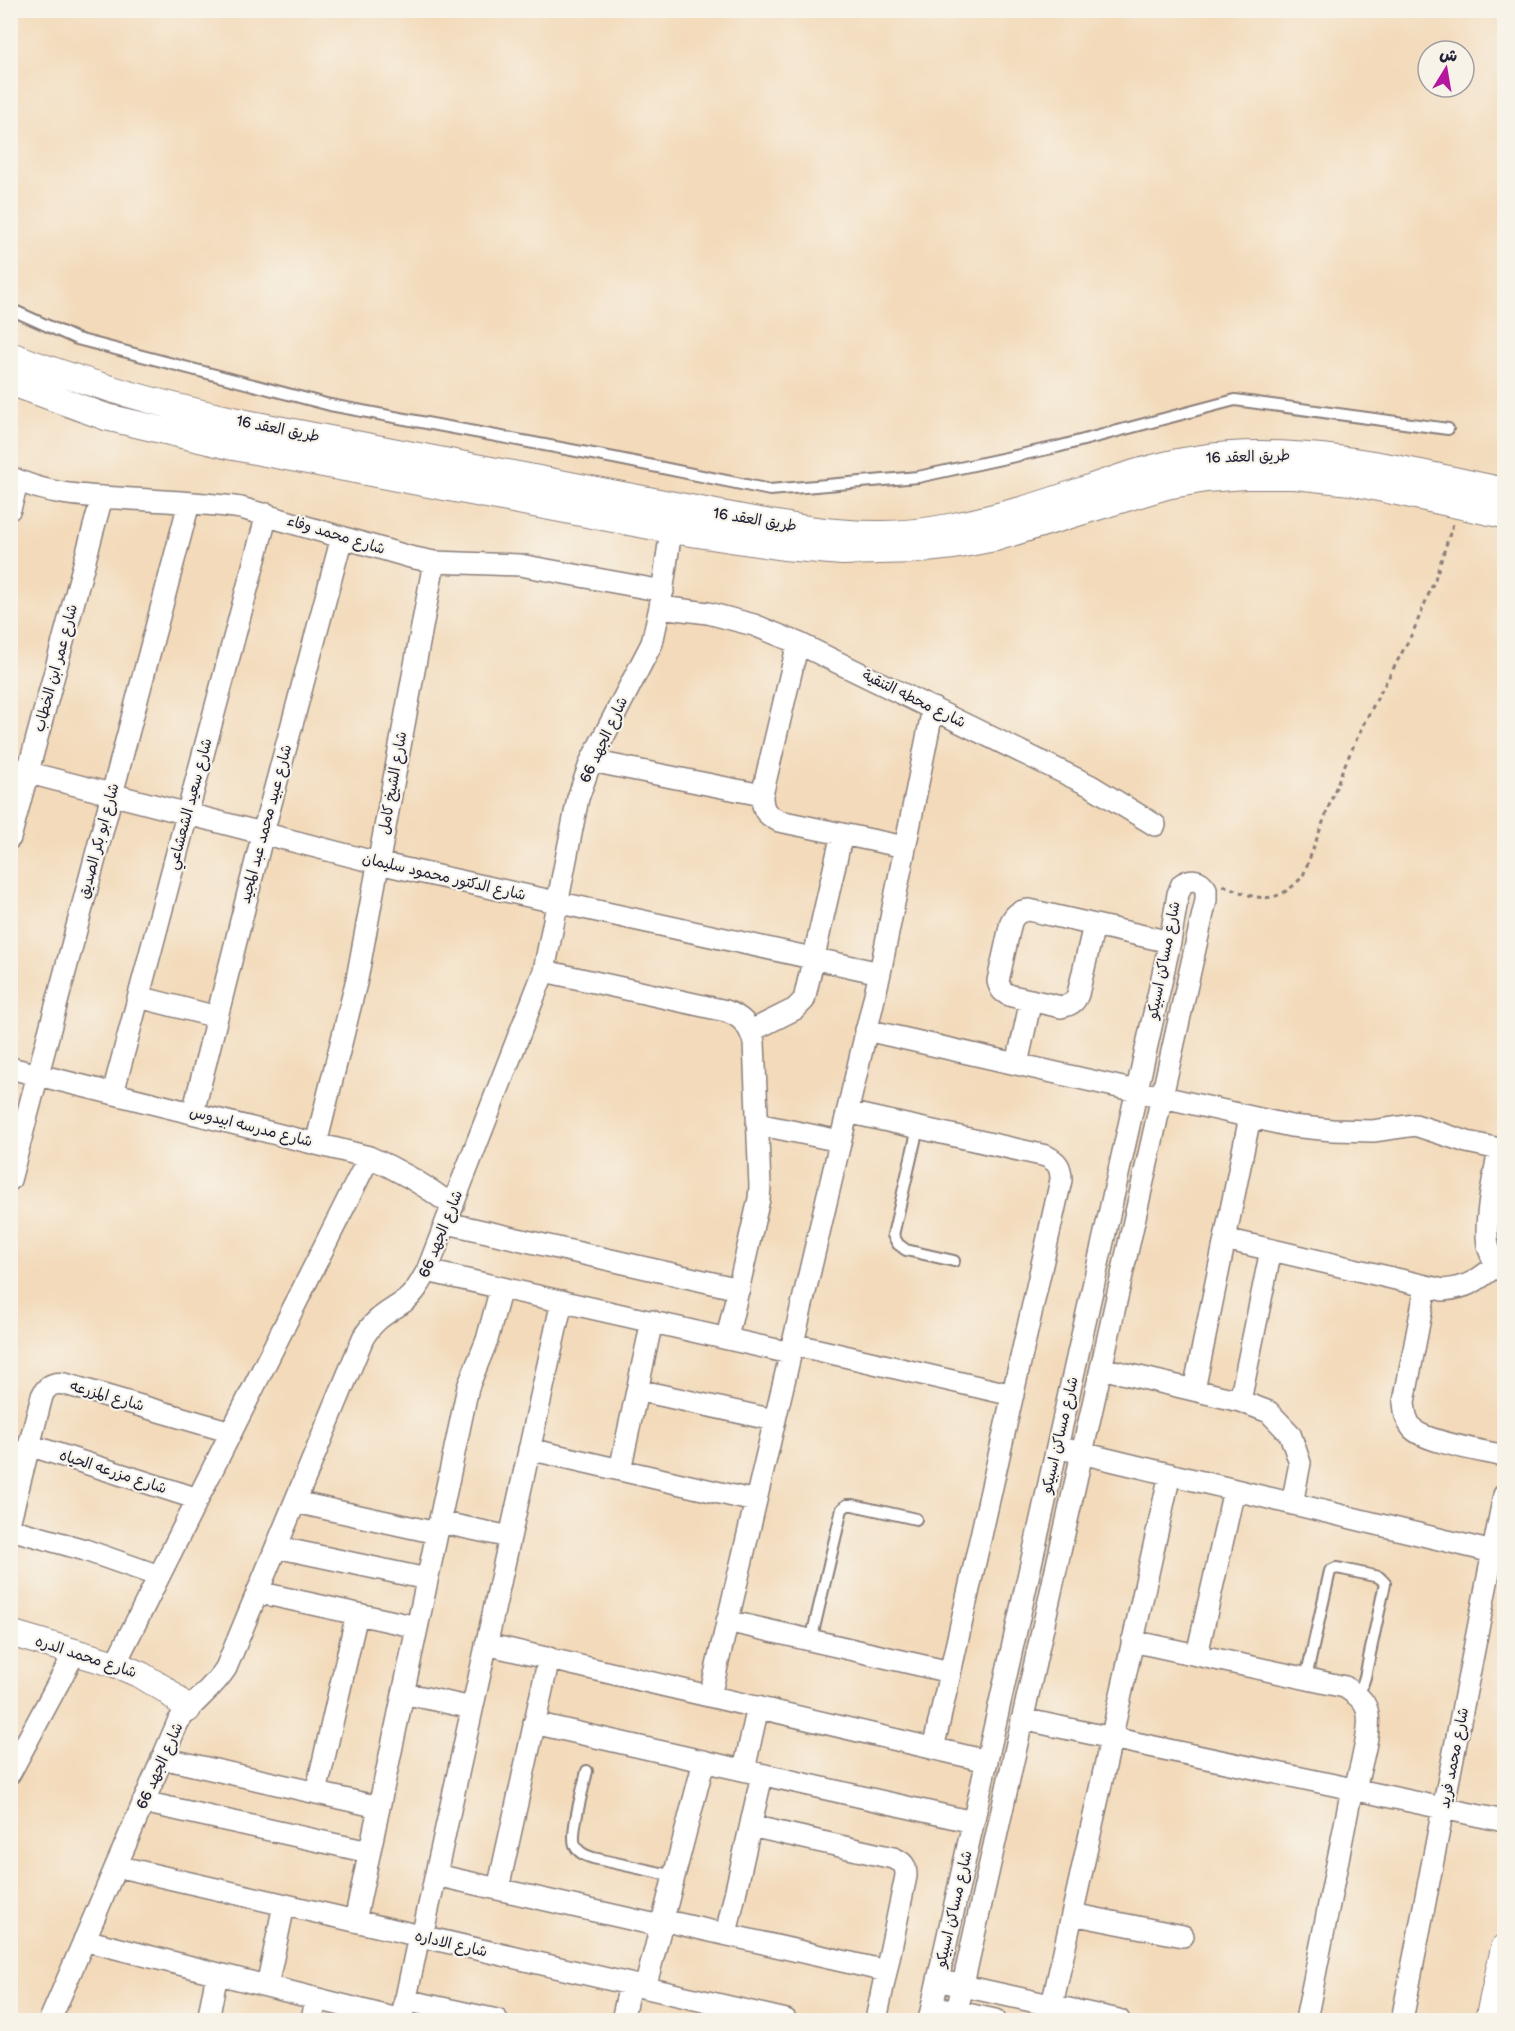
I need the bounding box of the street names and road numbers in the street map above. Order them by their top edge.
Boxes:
street label: طريق العقد 16 [235,412,321,446]
street label: طريق العقد 16 [1205,446,1291,468]
street label: طريق العقد 16 [712,504,798,536]
street label: شارع محمد وفاء [284,511,388,559]
street label: شارع عمر ابن الخطاب [30,602,82,734]
street label: شارع محطه التنقية [859,666,969,732]
street label: شارع الجهد 66 [576,694,632,786]
street label: شارع الشيخ كامل [375,730,411,836]
street label: شارع سعيد الشعشاعي [163,736,220,873]
street label: شارع عبيد محمد عبد المجيد [236,742,296,906]
street label: شارع ابو بكر الصديق [74,781,124,901]
street label: شارع الدكتور محمود سليمان [360,849,528,905]
street label: شارع مساكن اسبيكو [1143,900,1185,1021]
street label: شارع مدرسه ابيدوس [188,1103,314,1151]
street label: شارع الجهد 66 [415,1187,467,1281]
street label: شارع مساكن اسبيكو [1037,1375,1083,1496]
street label: شارع المزرعه [68,1376,146,1416]
street label: شارع مزرعه الحياه [57,1446,169,1498]
street label: شارع محمد الدره [33,1632,139,1682]
street label: شارع محمد فريد [1435,1706,1473,1810]
street label: شارع الجهد 66 [132,1720,188,1812]
street label: شارع مساكن اسبيكو [931,1849,977,1970]
street label: شارع الاداره [413,1926,489,1962]

